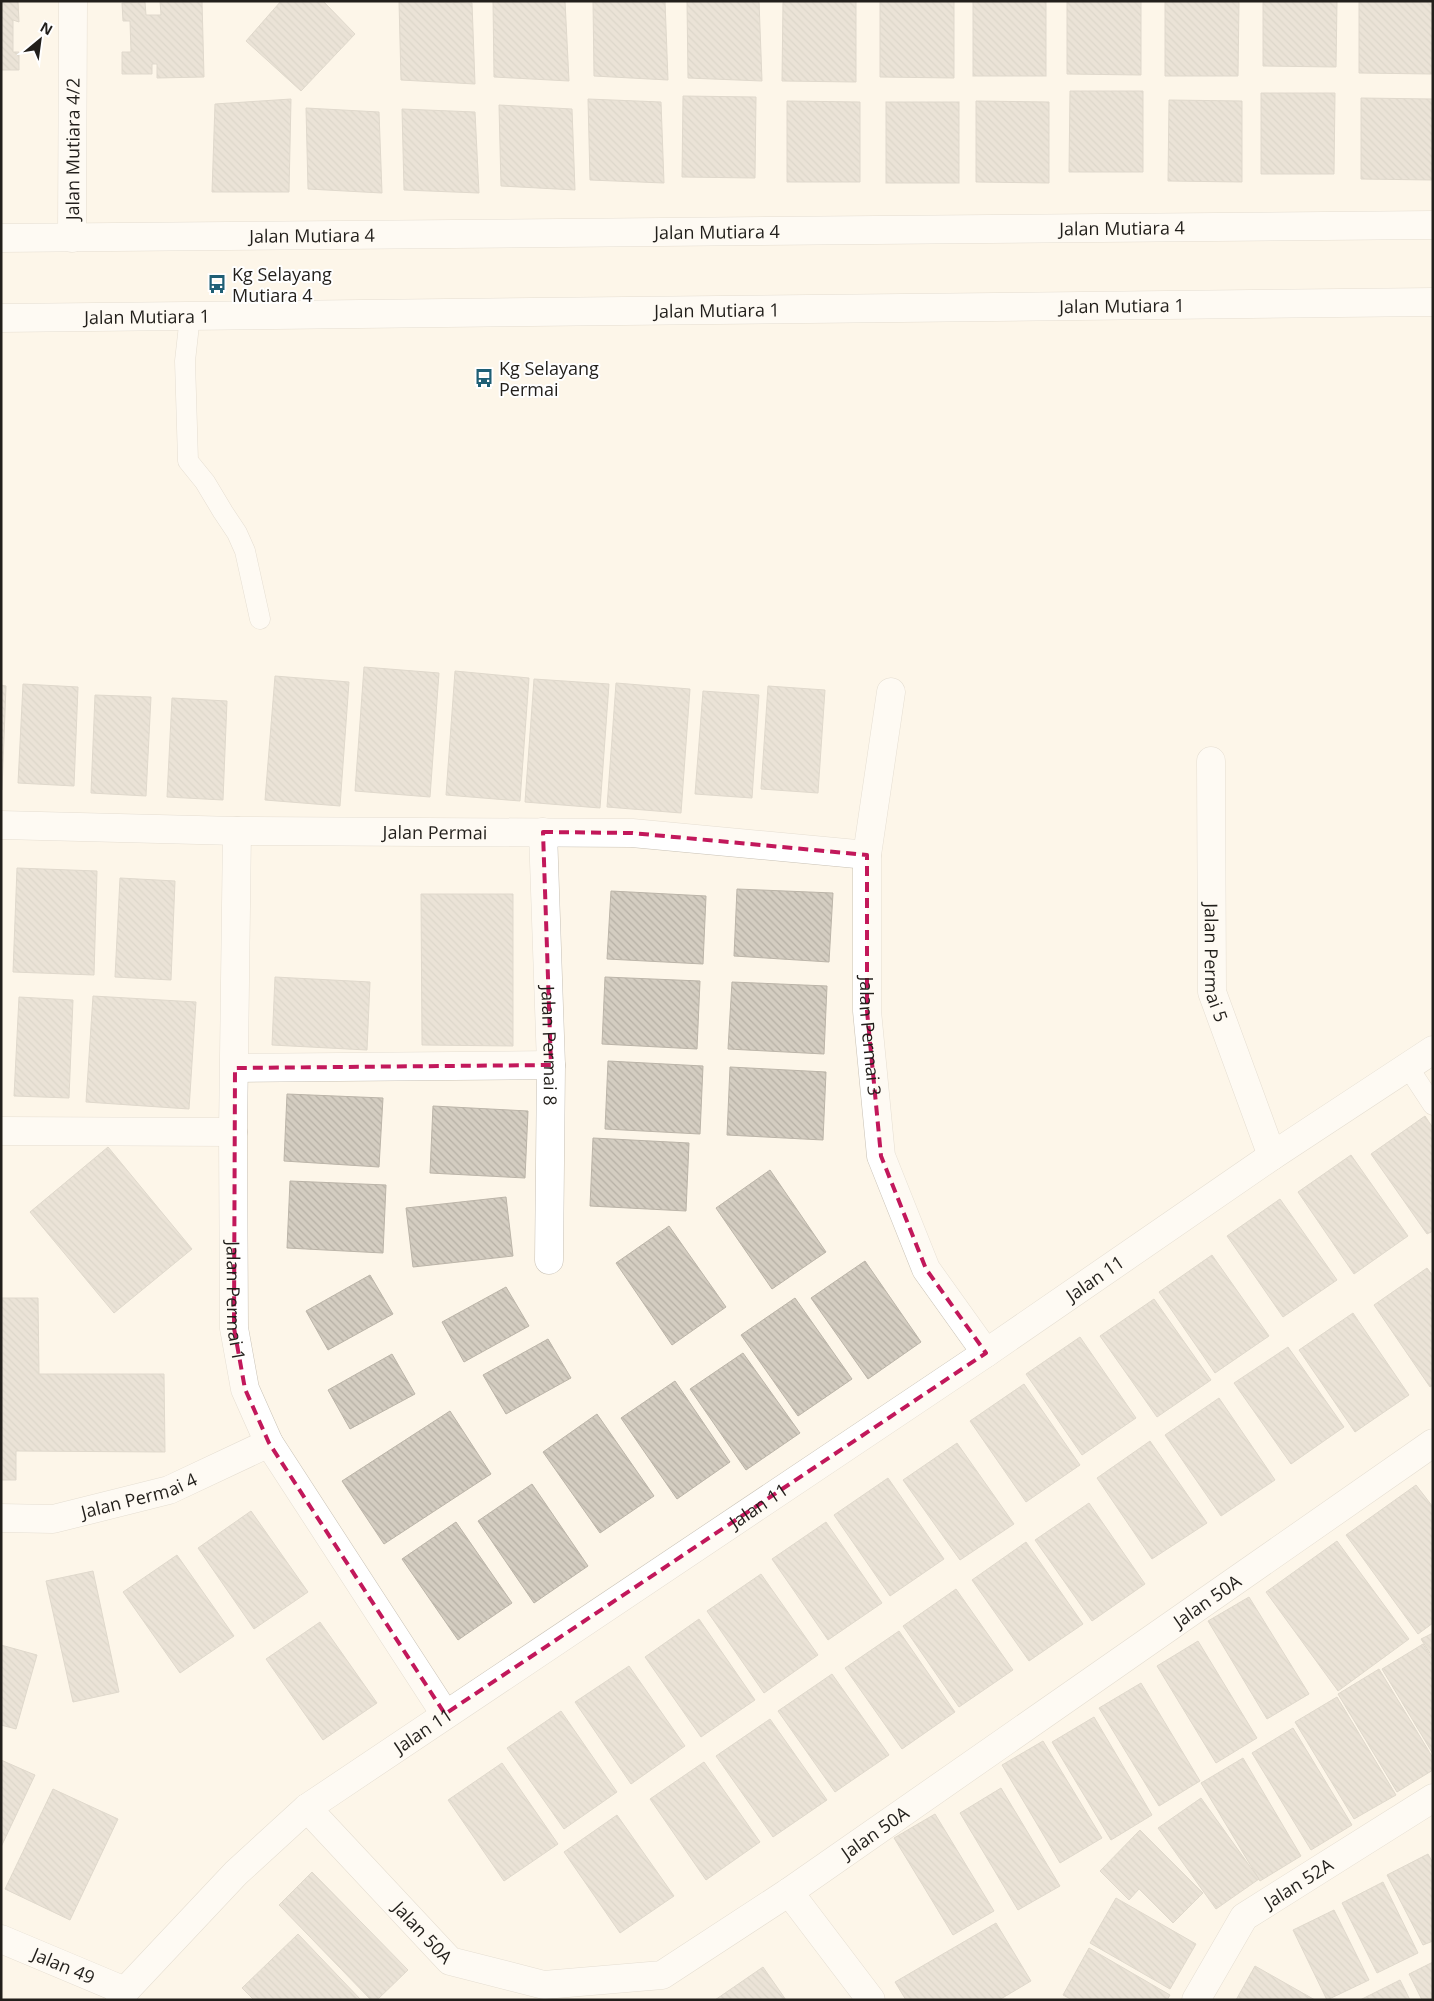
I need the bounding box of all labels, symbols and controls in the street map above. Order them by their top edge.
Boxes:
north arrow [15,15,65,65]
text: N [37,17,56,39]
street label: Jalan Mutiara 4/2 [60,78,85,222]
street label: Jalan Mutiara 4 [1057,215,1185,240]
street label: Jalan Mutiara 4 [652,219,780,244]
street label: Jalan Mutiara 4 [247,223,375,248]
place label: Kg Selayang Mutiara 4 [232,262,332,307]
bus stop icon: Kg Selayang Mutiara 4 [206,273,228,295]
street label: Jalan Mutiara 1 [1057,293,1185,318]
street label: Jalan Mutiara 1 [652,297,780,323]
street label: Jalan Mutiara 1 [82,304,210,329]
place label: Kg Selayang Permai [499,356,599,401]
bus stop icon: Kg Selayang Permai [473,367,495,389]
street label: Jalan Permai [381,820,487,844]
street label: Jalan Permai 5 [1200,901,1234,1025]
street label: Jalan Permai 3 [855,974,887,1097]
street label: Jalan Permai 8 [536,984,563,1106]
street label: Jalan Permai 1 [222,1239,252,1362]
street label: Jalan 11 [1059,1250,1129,1308]
street label: Jalan Permai 4 [76,1467,201,1524]
street label: Jalan 11 [723,1477,792,1535]
street label: Jalan 50A [1167,1568,1246,1634]
street label: Jalan 11 [387,1702,457,1760]
street label: Jalan 50A [835,1800,914,1865]
street label: Jalan 52A [1258,1852,1338,1915]
street label: Jalan 50A [387,1894,459,1969]
street label: Jalan 49 [27,1941,99,1989]

